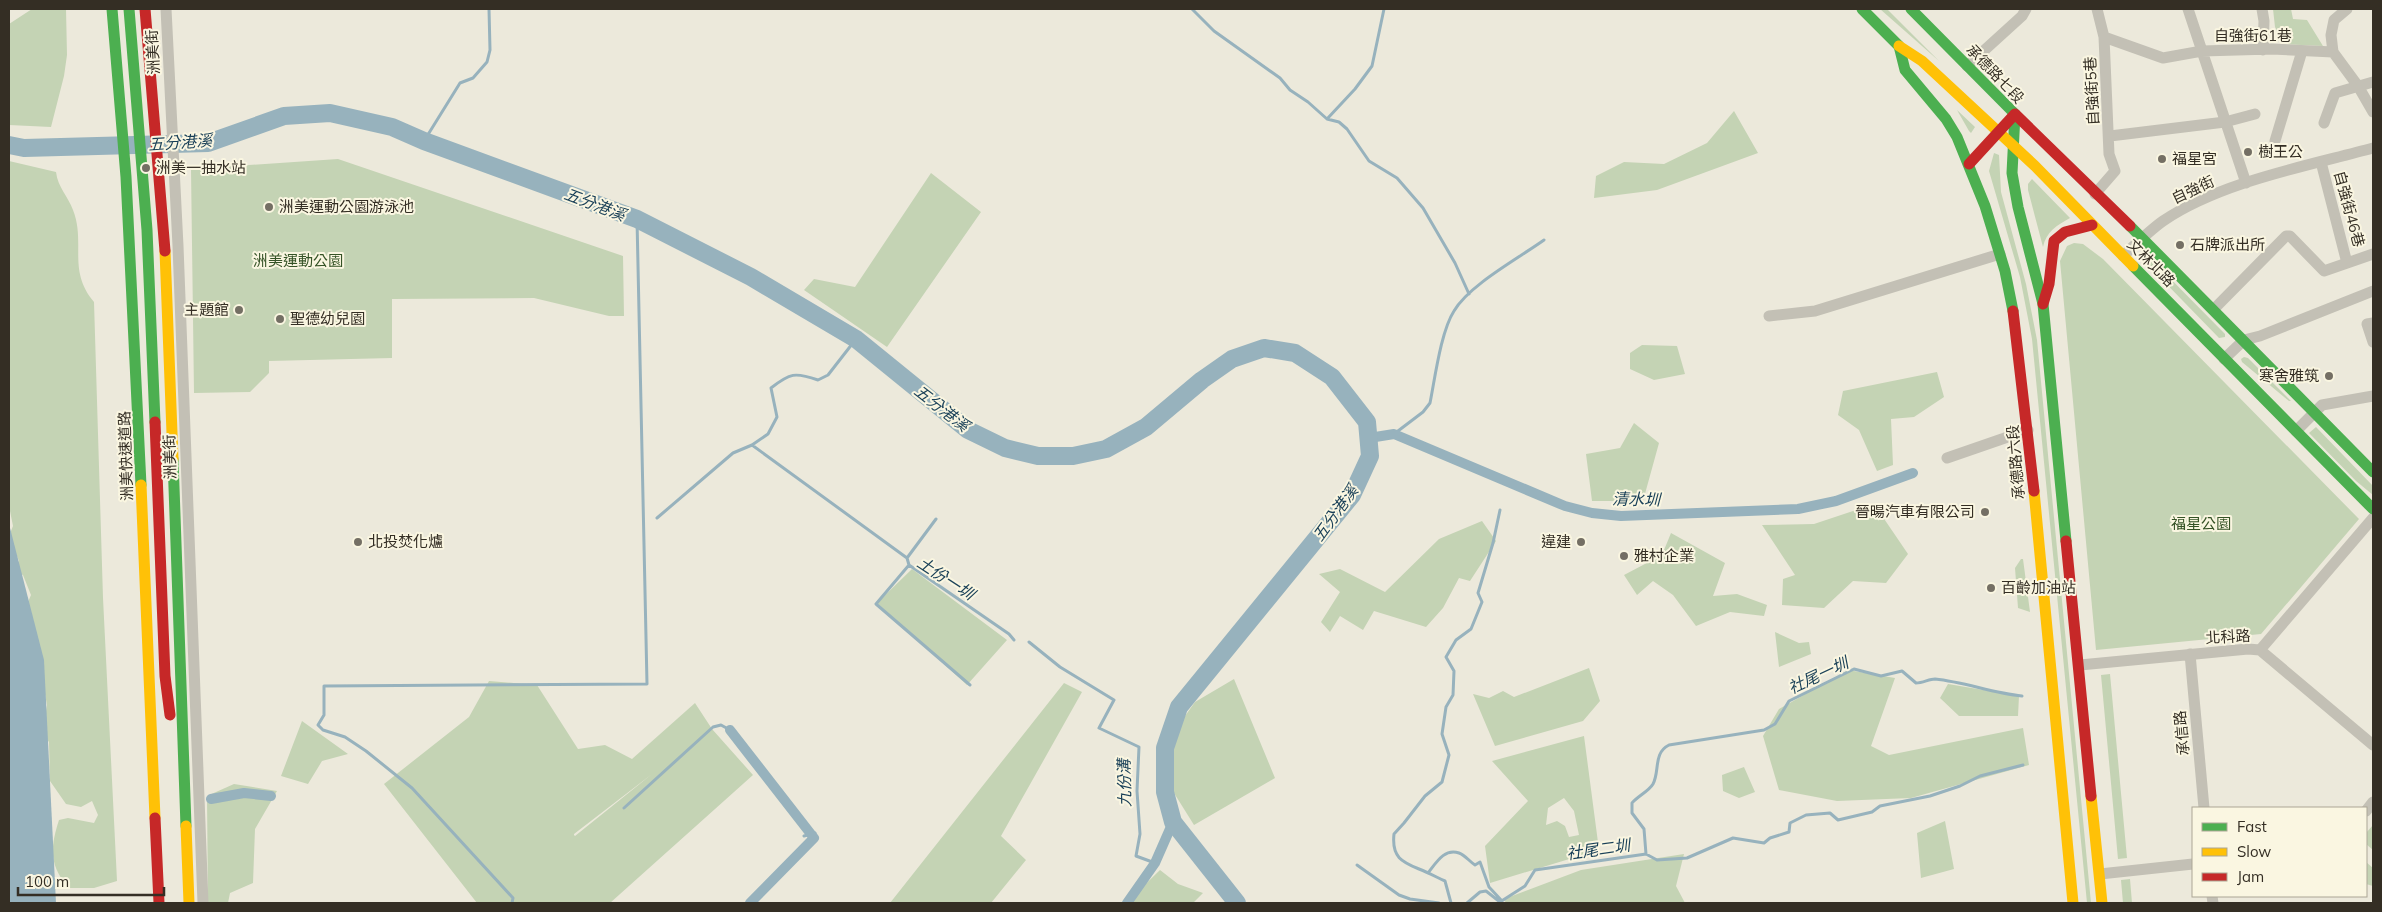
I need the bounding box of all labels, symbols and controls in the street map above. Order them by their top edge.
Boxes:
street label: 自強街61巷 [2214,26,2292,45]
street label: 洲美街 [142,29,163,75]
street label: 承德路七段 [1962,40,2028,107]
street label: 自強街5巷 [2080,56,2103,126]
water label: 五分港溪 [147,130,215,154]
place label: 樹王公 [2258,142,2303,161]
marker: 樹王公 [2242,146,2254,158]
place label: 福星宮 [2172,149,2217,168]
marker: 福星宮 [2156,153,2168,165]
place label: 洲美一抽水站 [156,158,246,177]
marker: 洲美一抽水站 [140,162,152,174]
street label: 自強街46巷 [2330,169,2369,249]
street label: 自強街 [2168,171,2217,208]
water label: 五分港溪 [562,183,630,226]
place label: 洲美運動公園游泳池 [279,197,414,216]
marker: 洲美運動公園游泳池 [263,201,275,213]
street label: 文林北路 [2123,235,2179,291]
place label: 石牌派出所 [2190,235,2265,254]
marker: 石牌派出所 [2174,239,2186,251]
park label: 洲美運動公園 [253,251,343,270]
place label: 主題館 [184,300,229,319]
marker: 主題館 [233,304,245,316]
place label: 聖德幼兒園 [290,309,365,328]
marker: 聖德幼兒園 [274,313,286,325]
place label: 寒舍雅筑 [2259,366,2319,385]
marker: 寒舍雅筑 [2323,370,2335,382]
water label: 五分港溪 [911,380,975,437]
street label: 洲美快速道路 [114,411,137,501]
street label: 承德路六段 [2003,424,2028,500]
street label: 洲美街 [159,434,180,480]
water label: 五分港溪 [1308,480,1363,545]
water label: 清水圳 [1612,489,1662,509]
place label: 晉暘汽車有限公司 [1855,502,1975,521]
marker: 晉暘汽車有限公司 [1979,506,1991,518]
park label: 福星公園 [2171,514,2231,533]
place label: 北投焚化爐 [368,532,443,551]
place label: 違建 [1541,532,1571,551]
marker: 北投焚化爐 [352,536,364,548]
marker: 違建 [1575,536,1587,548]
place label: 雅村企業 [1634,546,1694,565]
marker: 雅村企業 [1618,550,1630,562]
water label: 土份一圳 [914,552,980,605]
place label: 百齡加油站 [2001,578,2076,597]
marker: 百齡加油站 [1985,582,1997,594]
street label: 北科路 [2205,626,2251,647]
water label: 社尾一圳 [1785,652,1853,698]
street label: 承信路 [2170,710,2193,756]
water label: 九份溝 [1114,757,1134,807]
legend [2192,807,2367,897]
text: Fast [2237,817,2267,836]
water label: 社尾二圳 [1565,834,1633,863]
text: Slow [2237,842,2271,861]
scale bar [18,864,164,896]
text: Jam [2237,867,2264,886]
text: 100 m [25,872,69,891]

